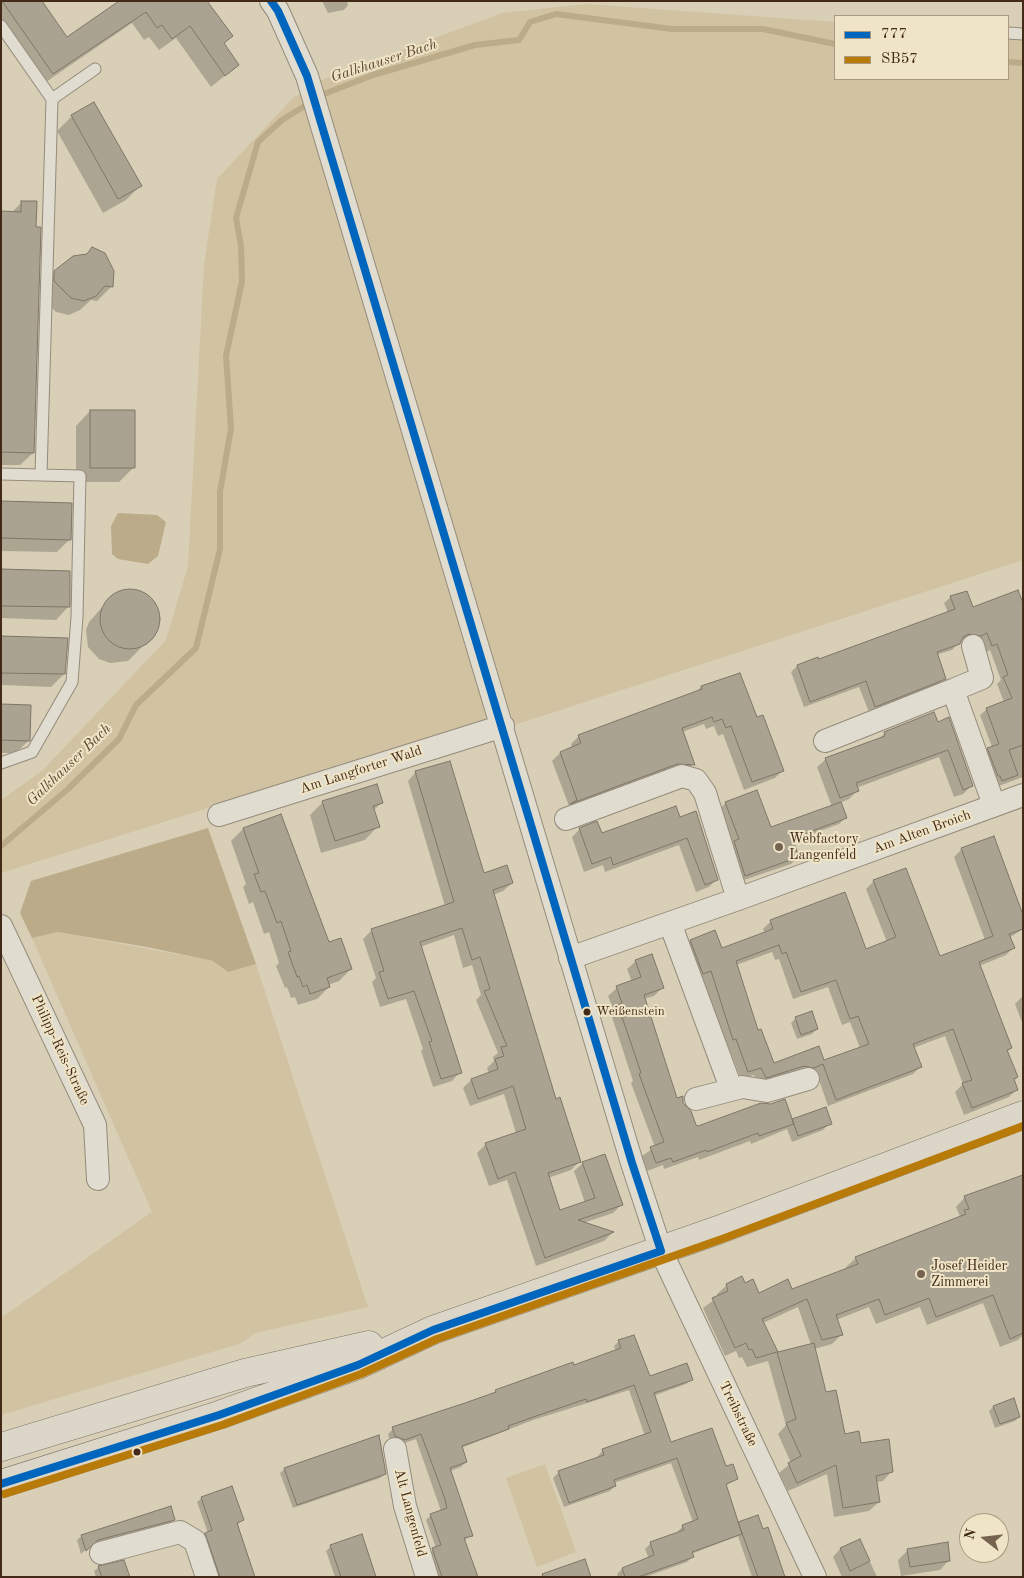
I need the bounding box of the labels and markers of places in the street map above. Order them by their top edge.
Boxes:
place label: Webfactory Langenfeld [789,831,859,864]
marker: Webfactory Langenfeld [773,841,785,853]
place label: Weißenstein [596,1004,665,1020]
marker: Weißenstein [582,1007,592,1017]
place label: Josef Heider Zimmerei [931,1258,1007,1290]
marker: Josef Heider Zimmerei [915,1268,927,1280]
unlabelled marker [132,1447,142,1457]

